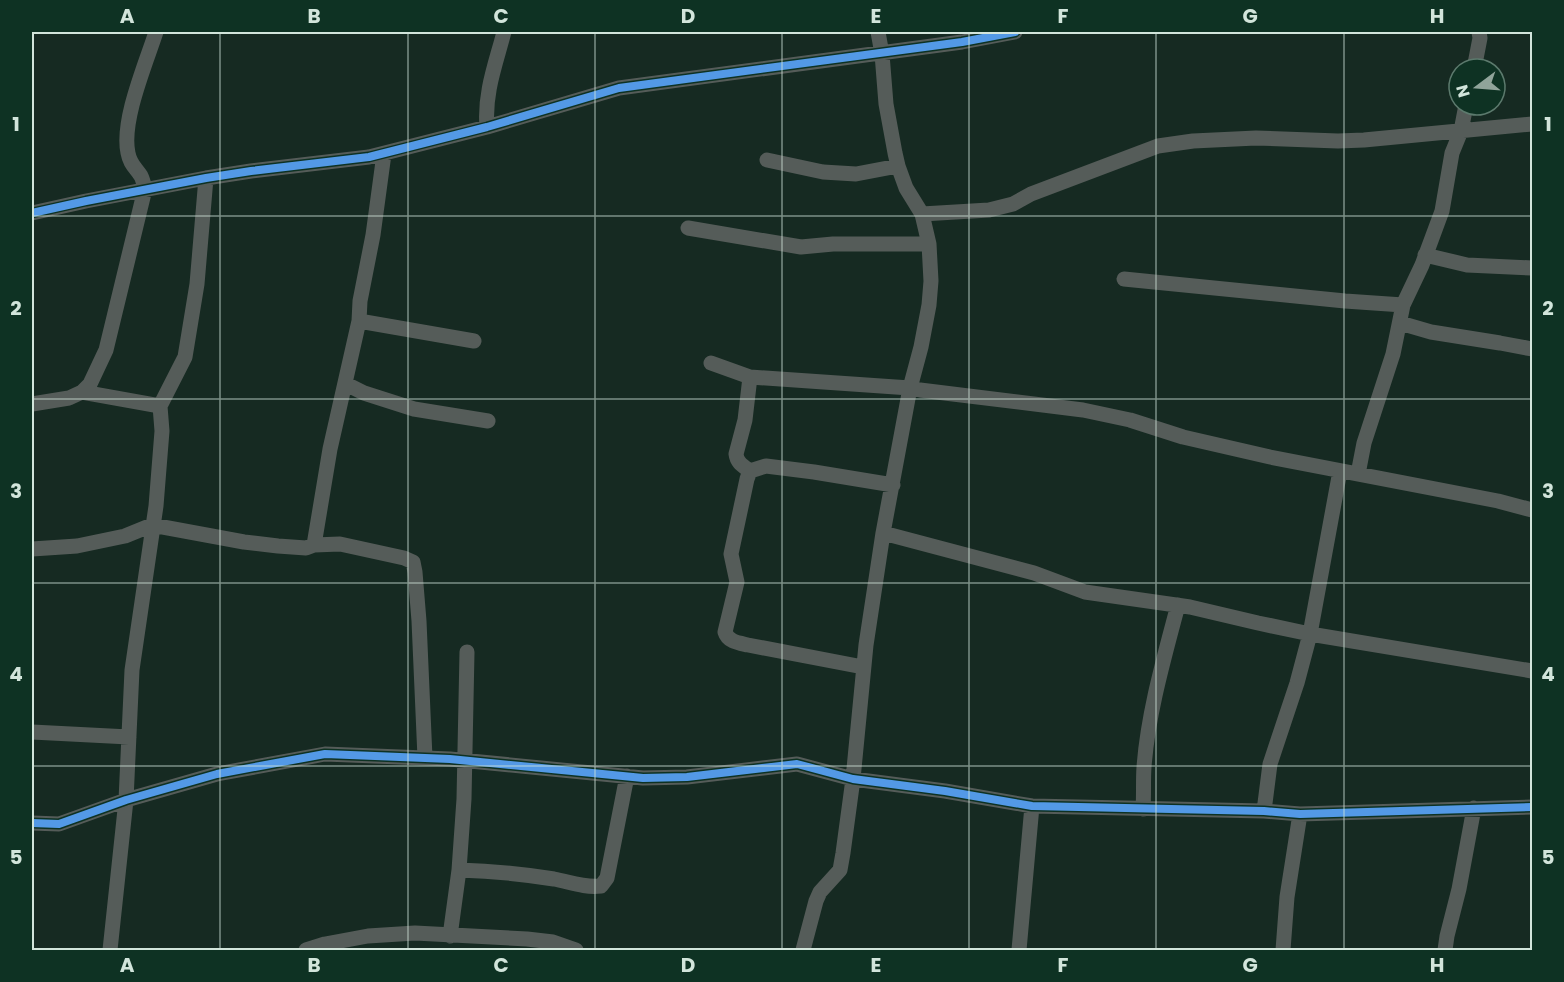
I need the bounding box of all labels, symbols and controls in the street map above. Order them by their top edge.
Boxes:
text: A [120,2,135,30]
text: B [307,2,321,30]
text: C [493,2,509,30]
text: D [681,2,695,30]
text: E [871,2,881,30]
text: F [1058,2,1069,30]
text: G [1242,2,1258,30]
text: H [1430,2,1444,30]
north arrow [1447,57,1507,117]
text: N [1450,82,1476,100]
text: 1 [12,110,20,138]
text: 1 [1544,110,1552,138]
text: 2 [10,294,22,322]
text: 2 [1542,294,1554,322]
text: 3 [10,477,22,505]
text: 3 [1542,477,1554,505]
text: 4 [9,660,23,688]
text: 4 [1541,660,1555,688]
text: 5 [10,843,23,871]
text: 5 [1542,843,1555,871]
text: A [120,951,135,979]
text: B [307,951,321,979]
text: C [493,951,509,979]
text: D [681,951,695,979]
text: E [871,951,881,979]
text: F [1058,951,1069,979]
text: G [1242,951,1258,979]
text: H [1430,951,1444,979]

